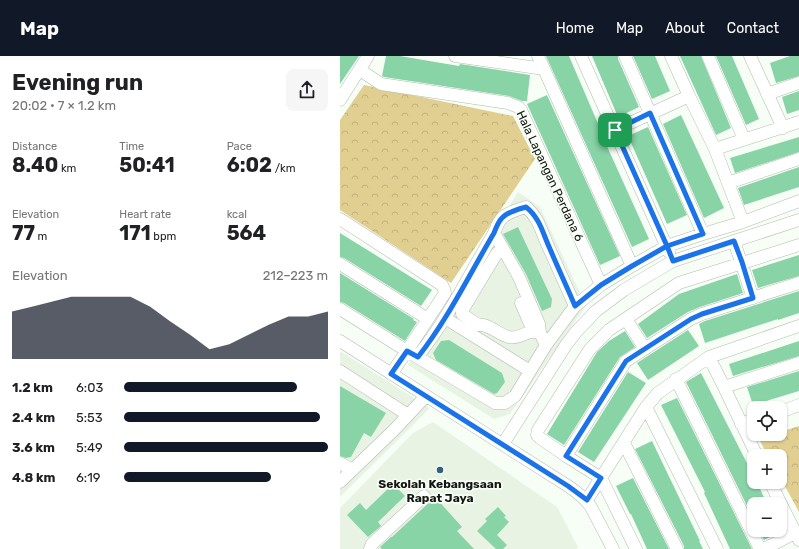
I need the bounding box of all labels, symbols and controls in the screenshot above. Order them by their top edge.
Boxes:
text: Map [20,17,59,40]
text: Home [556,20,594,37]
text: Map [616,20,643,37]
text: About [665,20,705,37]
text: Contact [727,20,779,37]
text: Evening run [12,69,143,96]
button: share [286,69,328,111]
text: 20:02 · 7 × 1.2 km [12,98,116,113]
street label: Hala Lapangan Perdana 6 [513,108,587,244]
pin [598,113,632,147]
icon: arrive [604,119,626,141]
text: Distance [12,140,57,153]
text: Time [119,140,144,153]
text: Pace [227,140,252,153]
text: 8.40 [12,153,58,177]
text: 50:41 [119,153,175,177]
text: 6:02 [227,153,272,177]
text: km [58,162,76,175]
text: /km [272,162,296,175]
text: Elevation [12,208,59,221]
text: Heart rate [119,208,171,221]
text: kcal [227,208,247,221]
text: 77 [12,221,35,245]
text: 171 [119,221,151,245]
text: 564 [227,221,266,245]
text: m [35,230,47,243]
text: bpm [151,230,176,243]
text: Elevation [12,268,68,283]
text: 212–223 m [263,268,328,283]
text: 1.2 km [12,380,53,395]
text: 6:03 [76,380,103,395]
map controls [747,401,787,537]
button: locate [747,401,787,441]
text: 2.4 km [12,410,55,425]
text: 5:53 [76,410,103,425]
text: 3.6 km [12,440,55,455]
text: 5:49 [76,440,103,455]
button: + [747,449,787,489]
marker: Sekolah Kebangsaan Rapat Jaya [435,465,445,475]
text: 4.8 km [12,470,56,485]
text: 6:19 [76,470,100,485]
place label: Sekolah Kebangsaan Rapat Jaya [378,477,502,505]
button: − [747,497,787,537]

